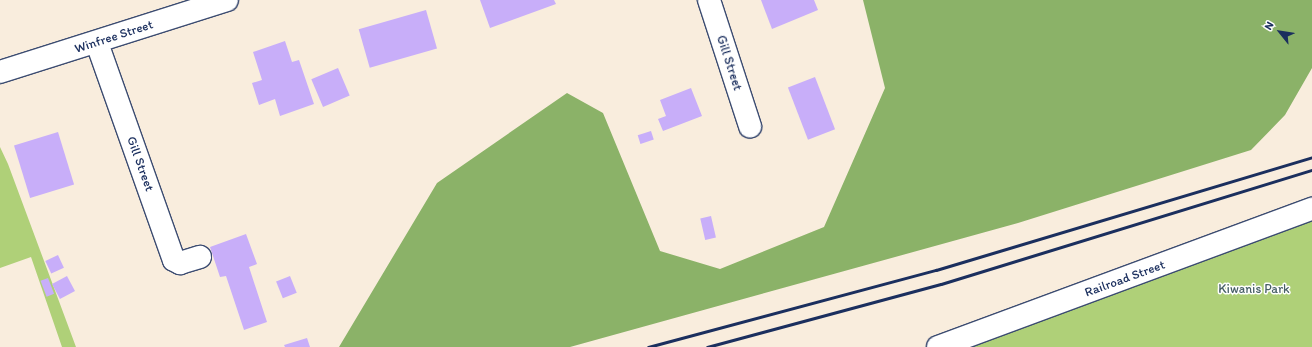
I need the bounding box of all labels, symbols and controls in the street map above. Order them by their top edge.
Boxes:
north arrow [1260,12,1300,52]
street label: Winfree Street [73,17,155,57]
text: N [1262,19,1277,32]
street label: Gill Street [713,34,745,92]
street label: Gill Street [123,135,157,193]
street label: Railroad Street [1083,257,1167,301]
park label: Kiwanis Park [1218,281,1290,297]

